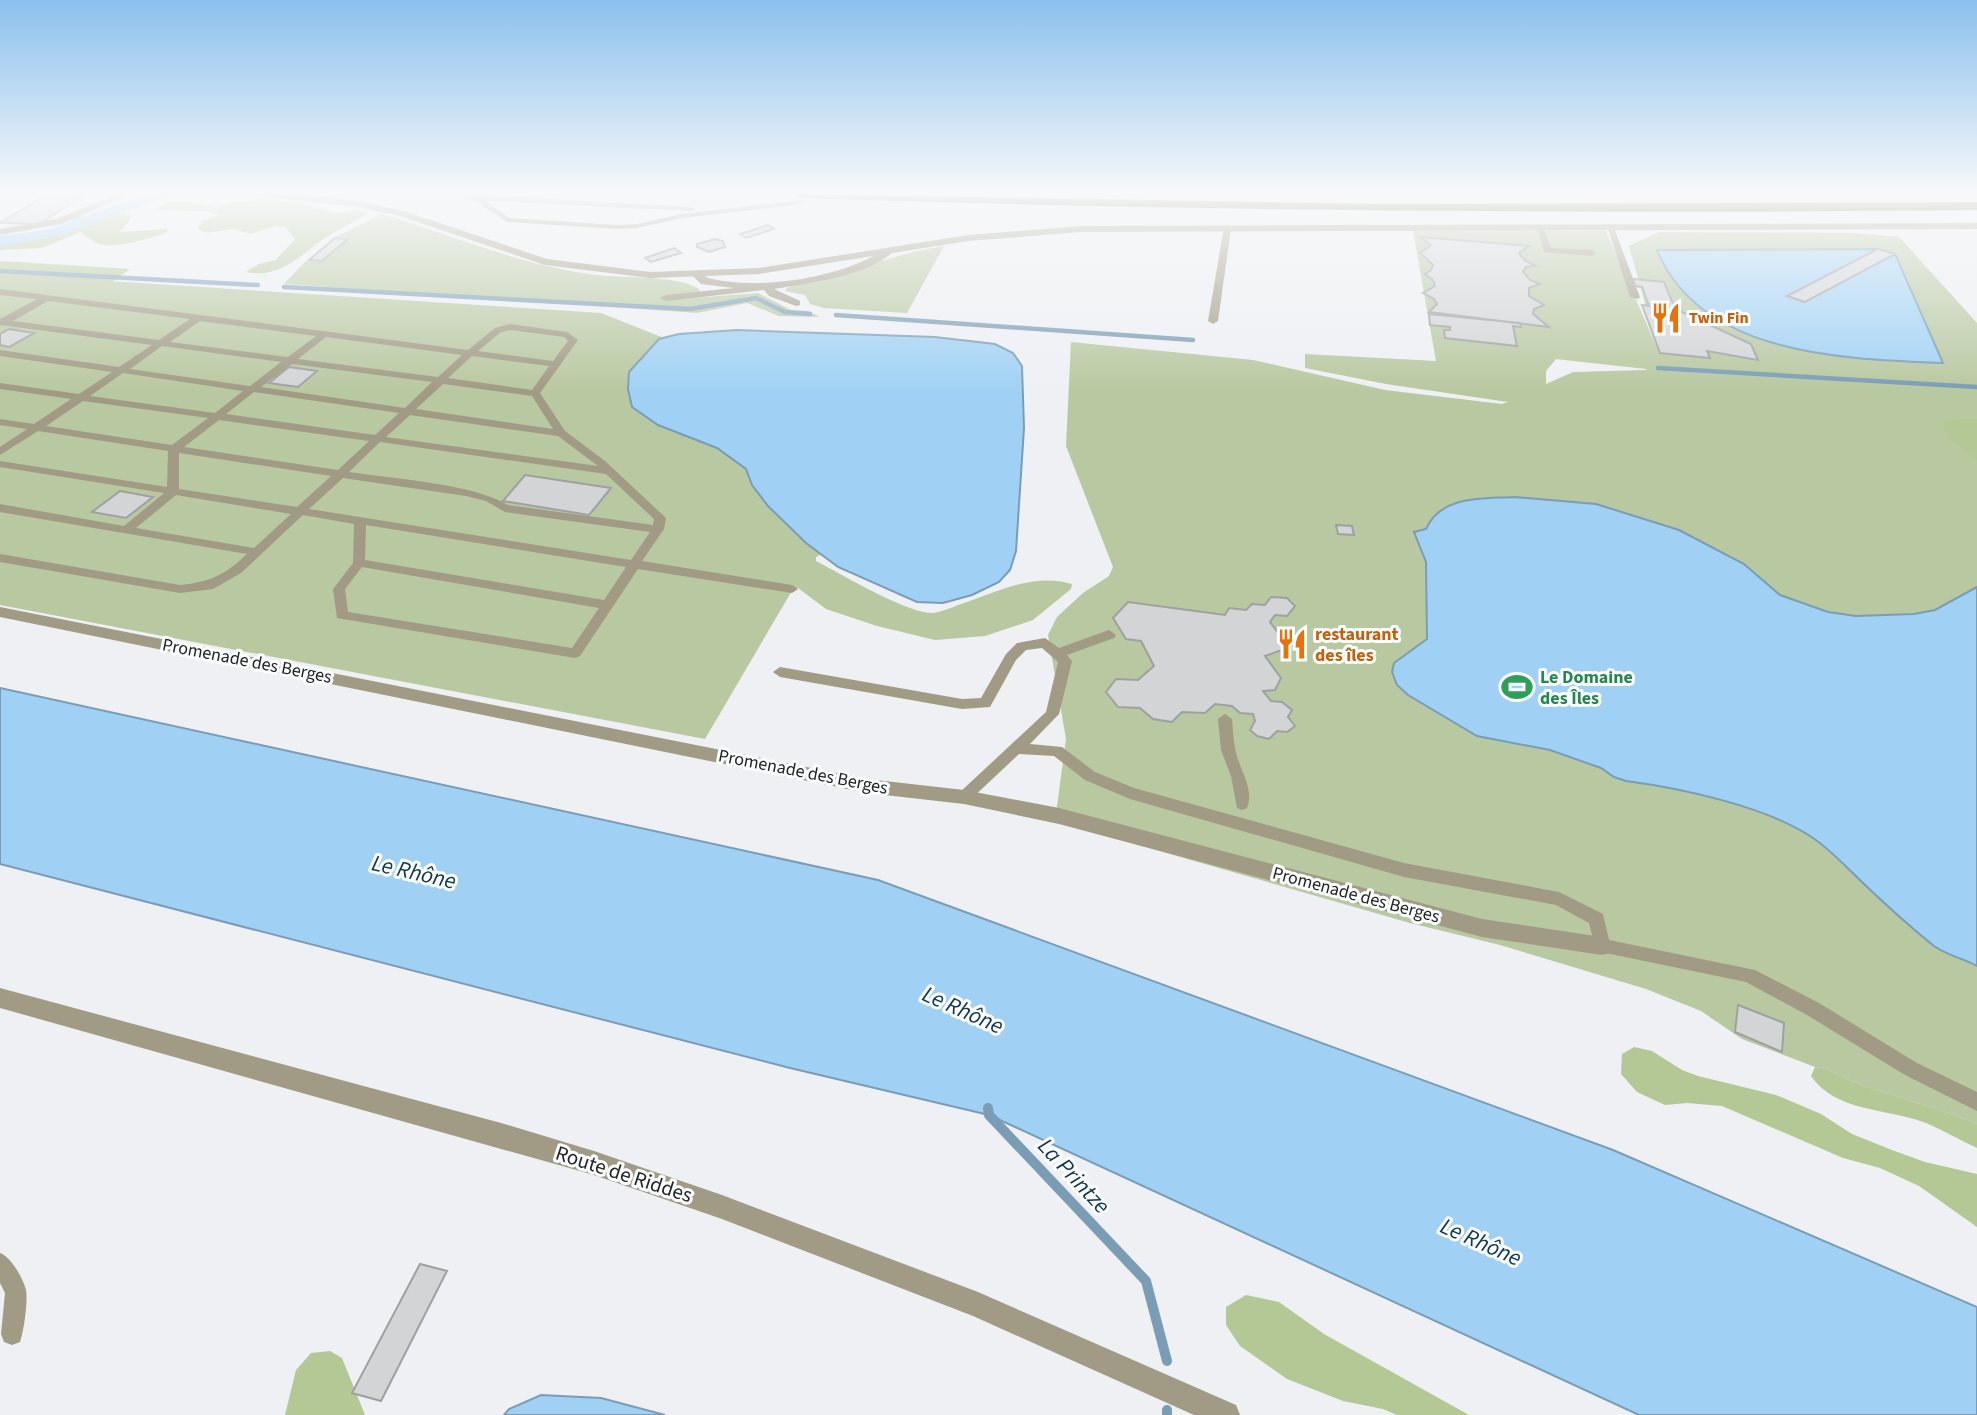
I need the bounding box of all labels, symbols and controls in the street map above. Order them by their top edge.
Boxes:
restaurant icon: Twin Fin [1649,301,1683,335]
place label: Twin Fin [1689,307,1749,329]
place label: restaurant des îles [1315,622,1399,668]
restaurant icon: restaurant des îles [1275,627,1309,661]
street label: Promenade des Berges [160,632,334,690]
place label: Le Domaine des Îles [1540,665,1633,711]
sports icon: Le Domaine des Îles [1500,670,1534,704]
street label: Promenade des Berges [716,743,890,801]
water label: Le Rhône [369,846,459,898]
street label: Promenade des Berges [1270,861,1442,929]
water label: Le Rhône [917,978,1009,1042]
water label: La Printze [1030,1131,1118,1221]
street label: Route de Riddes [552,1138,696,1210]
water label: Le Rhône [1435,1210,1527,1274]

